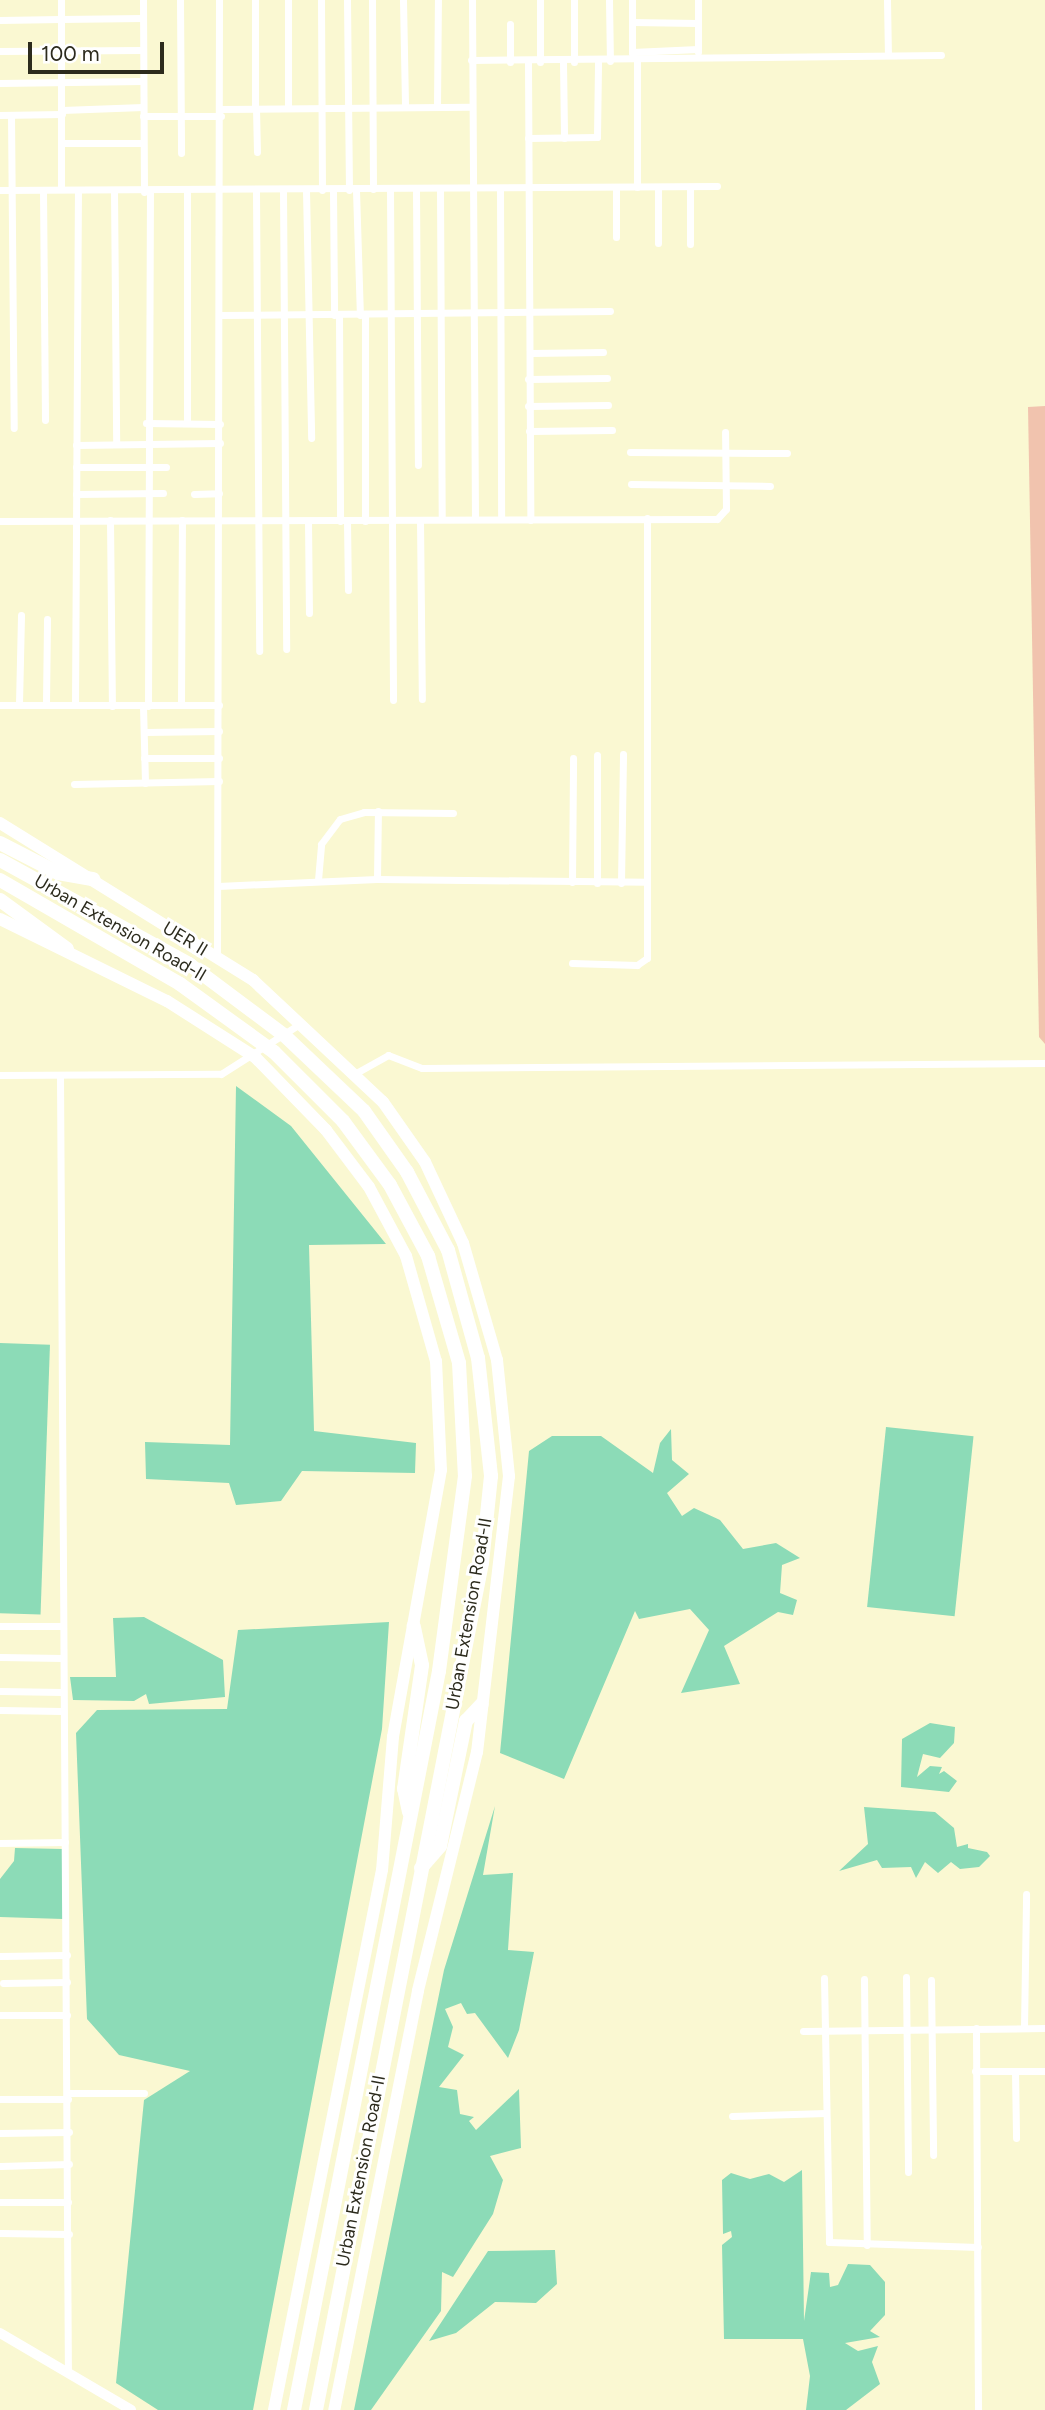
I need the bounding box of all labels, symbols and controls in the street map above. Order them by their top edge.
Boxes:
scale bar [32,28,168,72]
text: 100 m [41,41,100,66]
street label: Urban Extension Road-II [30,870,210,986]
street label: UER II [159,917,211,961]
street label: Urban Extension Road-II [441,1516,497,1712]
street label: Urban Extension Road-II [332,2073,390,2269]

